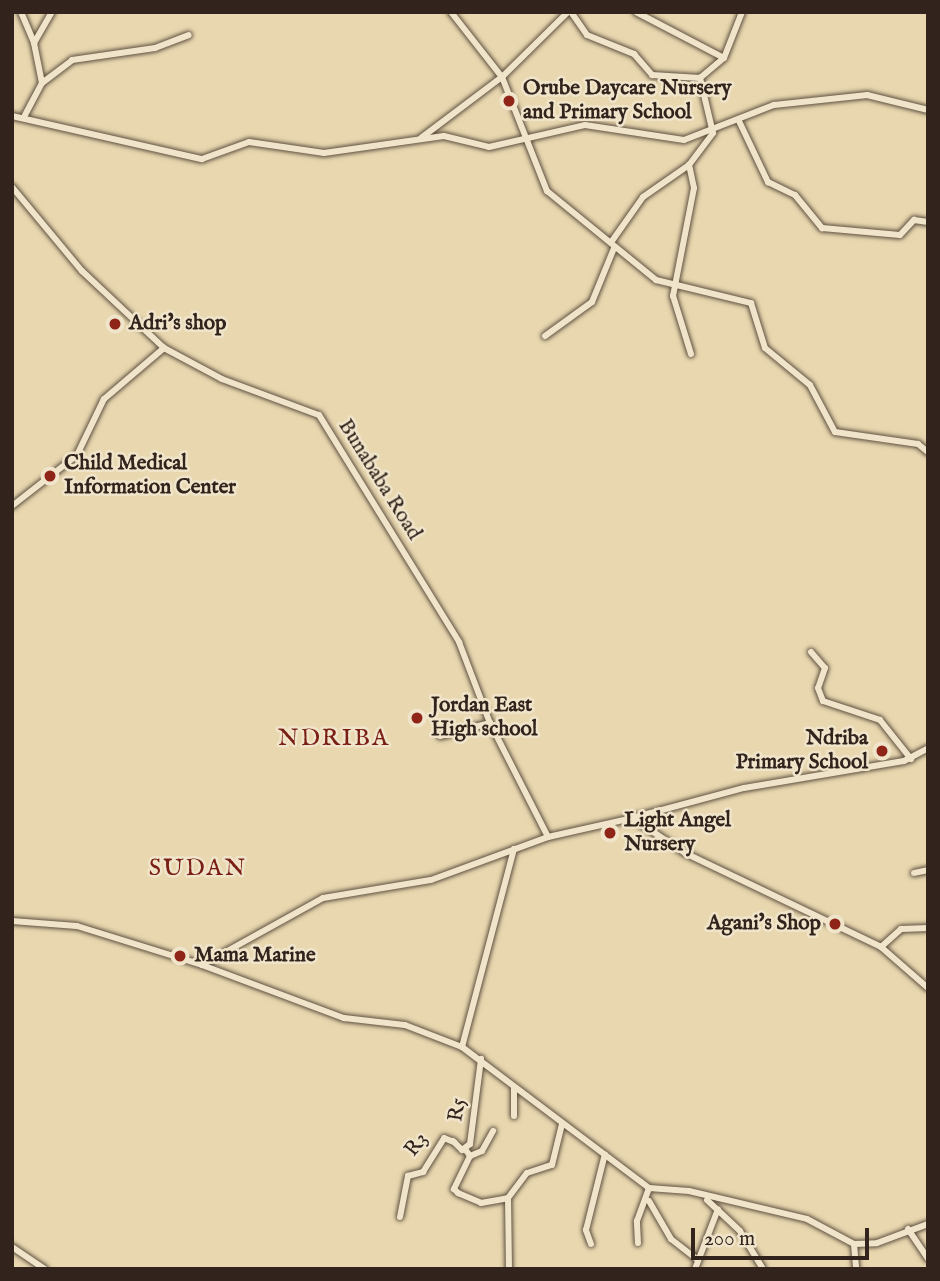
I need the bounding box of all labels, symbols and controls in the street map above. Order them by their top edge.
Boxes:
place label: Orube Daycare Nursery and Primary School [523,76,732,126]
marker: Orube Daycare Nursery and Primary School [501,93,517,109]
place label: Adri's shop [129,311,227,337]
marker: Adri's shop [107,316,123,332]
street label: Bunababa Road [332,415,426,545]
place label: Child Medical Information Center [64,451,236,501]
marker: Child Medical Information Center [42,468,58,484]
place label: Jordan East High school [431,693,538,743]
marker: Jordan East High school [409,710,425,726]
district label: NDRIBA [279,725,389,753]
place label: Ndriba Primary School [735,726,868,776]
marker: Ndriba Primary School [874,743,890,759]
place label: Light Angel Nursery [624,808,731,858]
marker: Light Angel Nursery [602,825,618,841]
district label: SUDAN [149,855,247,883]
place label: Agani's Shop [707,911,821,937]
marker: Agani's Shop [827,916,843,932]
place label: Mama Marine [194,943,316,969]
marker: Mama Marine [172,948,188,964]
street label: R5 [444,1097,472,1123]
street label: R3 [400,1128,434,1162]
scale bar [695,1214,874,1258]
text: 200 m [704,1226,755,1253]

